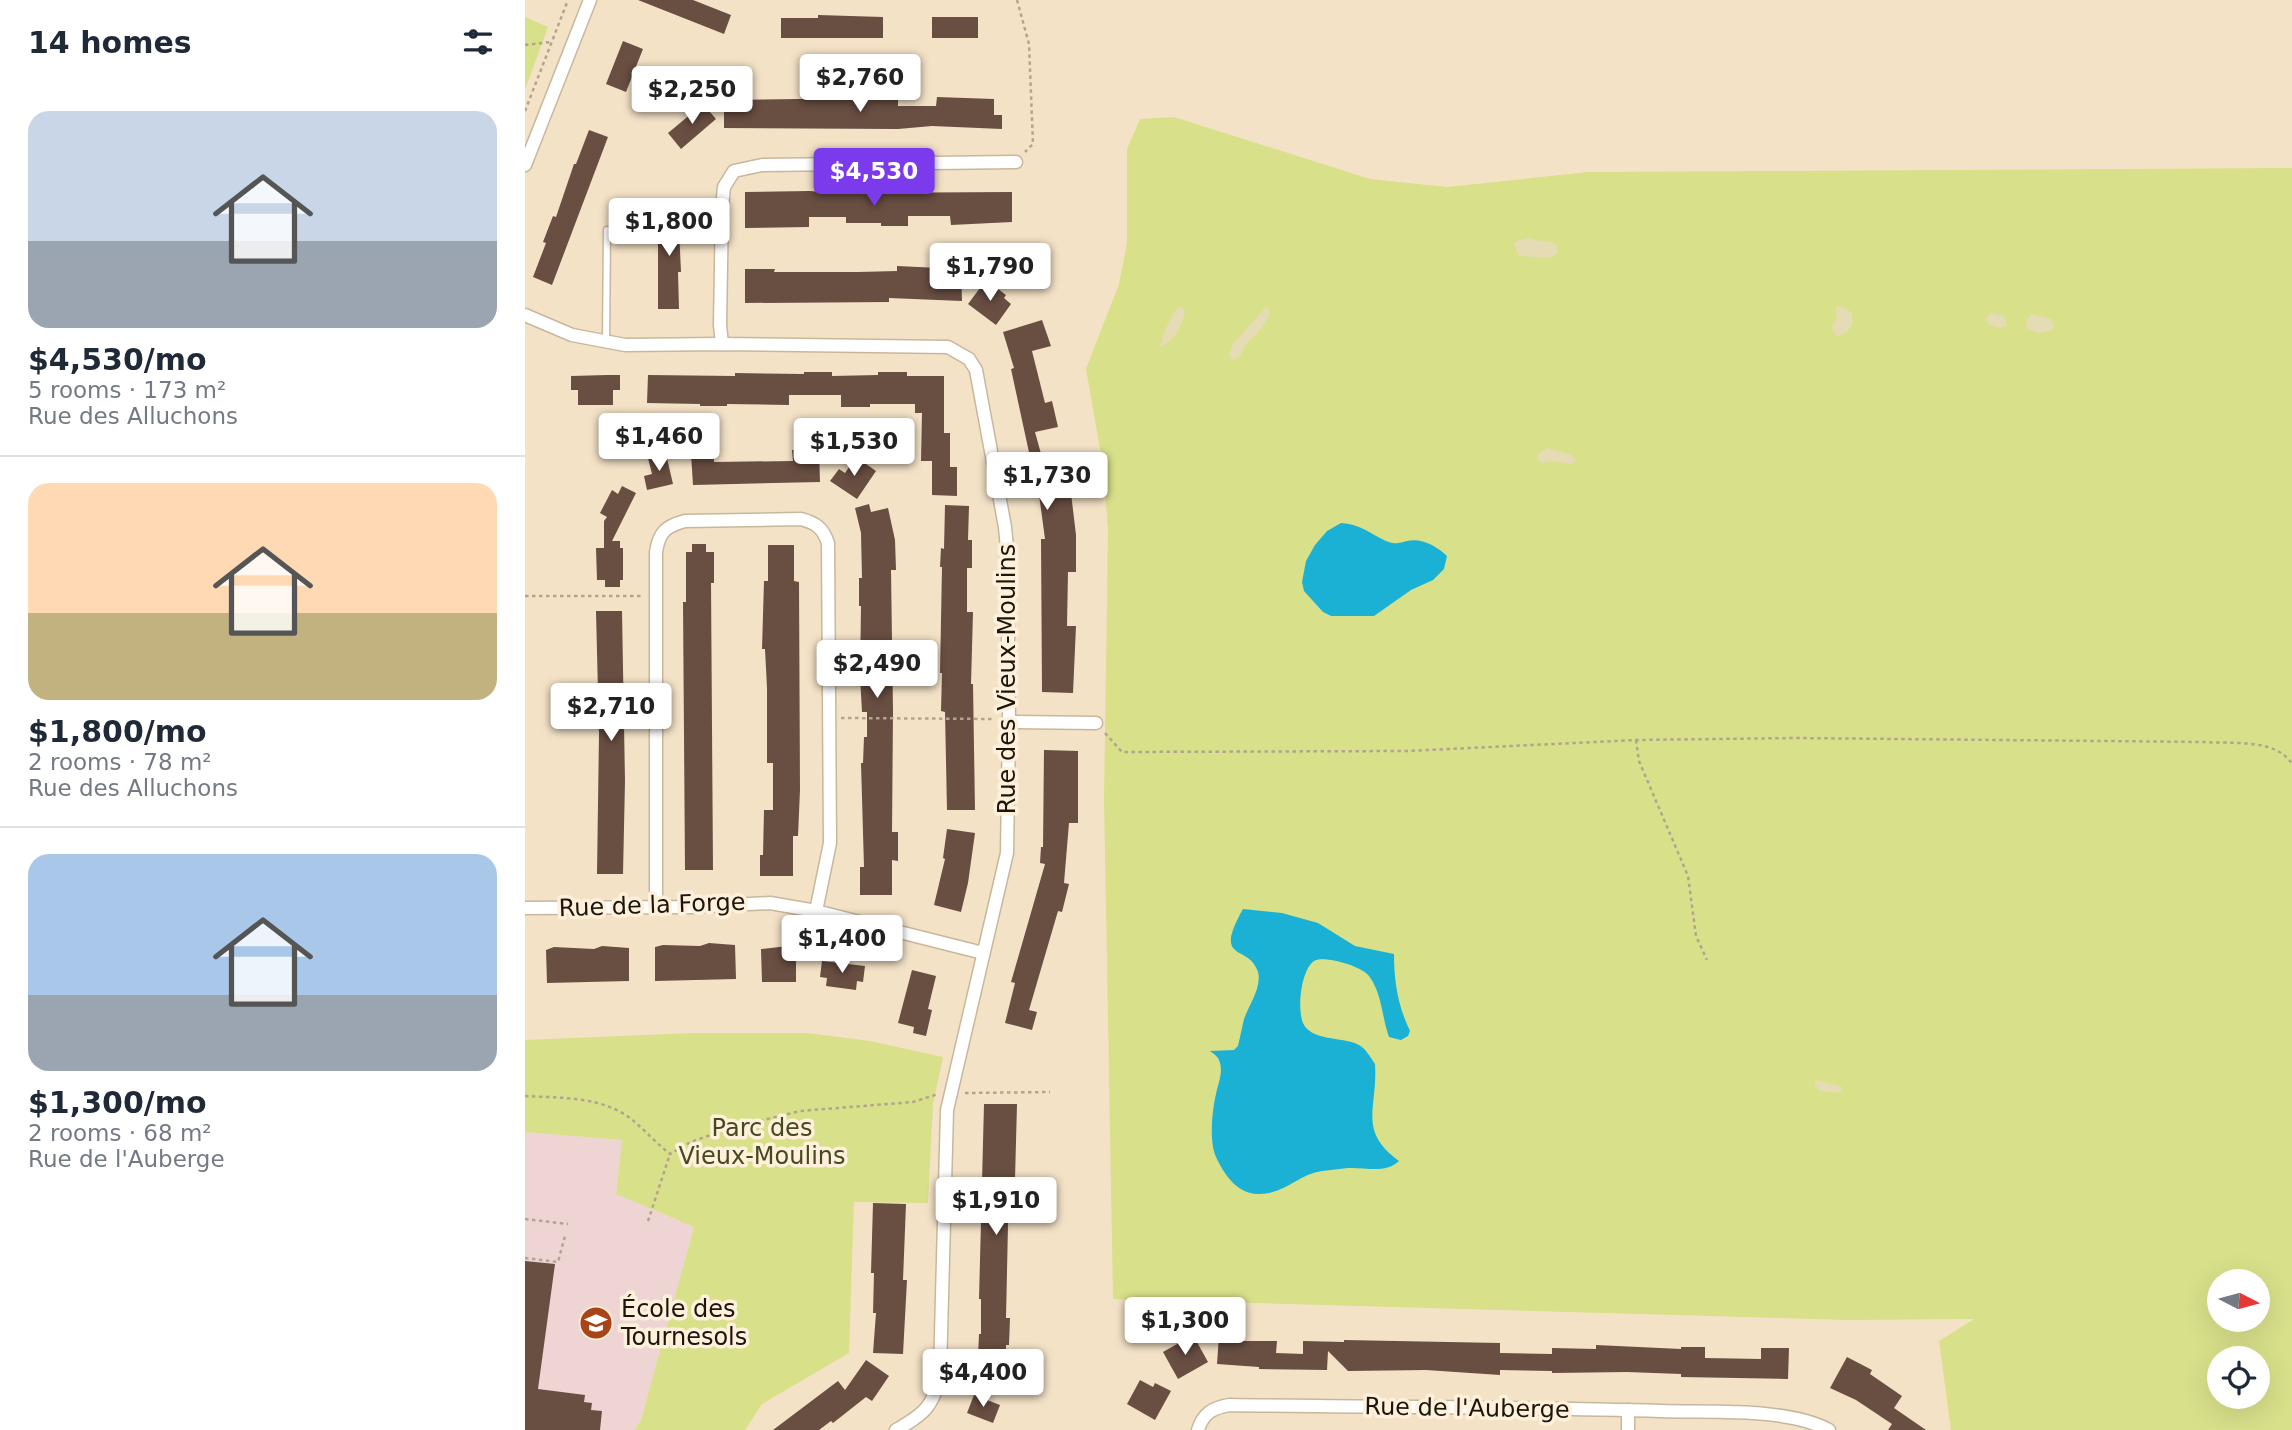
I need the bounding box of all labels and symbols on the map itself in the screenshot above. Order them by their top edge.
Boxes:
pin: $2,760 [803,54,917,114]
pin: $2,250 [635,66,749,126]
pin: $4,530 [817,148,931,208]
pin: $1,800 [612,198,726,258]
pin: $1,790 [933,244,1047,303]
pin: $1,460 [602,414,716,473]
pin: $1,530 [797,419,911,478]
pin: $1,730 [990,452,1104,512]
street label: Rue des Vieux-Moulins [993,544,1021,814]
pin: $2,490 [820,640,934,700]
pin: $2,710 [554,684,668,743]
street label: Rue de la Forge [558,888,746,922]
pin: $1,400 [785,916,899,975]
park label: Parc des Vieux-Moulins [678,1114,846,1170]
pin: $1,910 [939,1178,1053,1237]
north arrow [2207,1269,2270,1332]
place label: École des Tournesols [620,1294,747,1351]
pin: $1,300 [1128,1298,1242,1357]
school or university icon: École des Tournesols [577,1304,615,1342]
pin: $4,400 [926,1350,1040,1409]
street label: Rue de l'Auberge [1364,1392,1570,1424]

